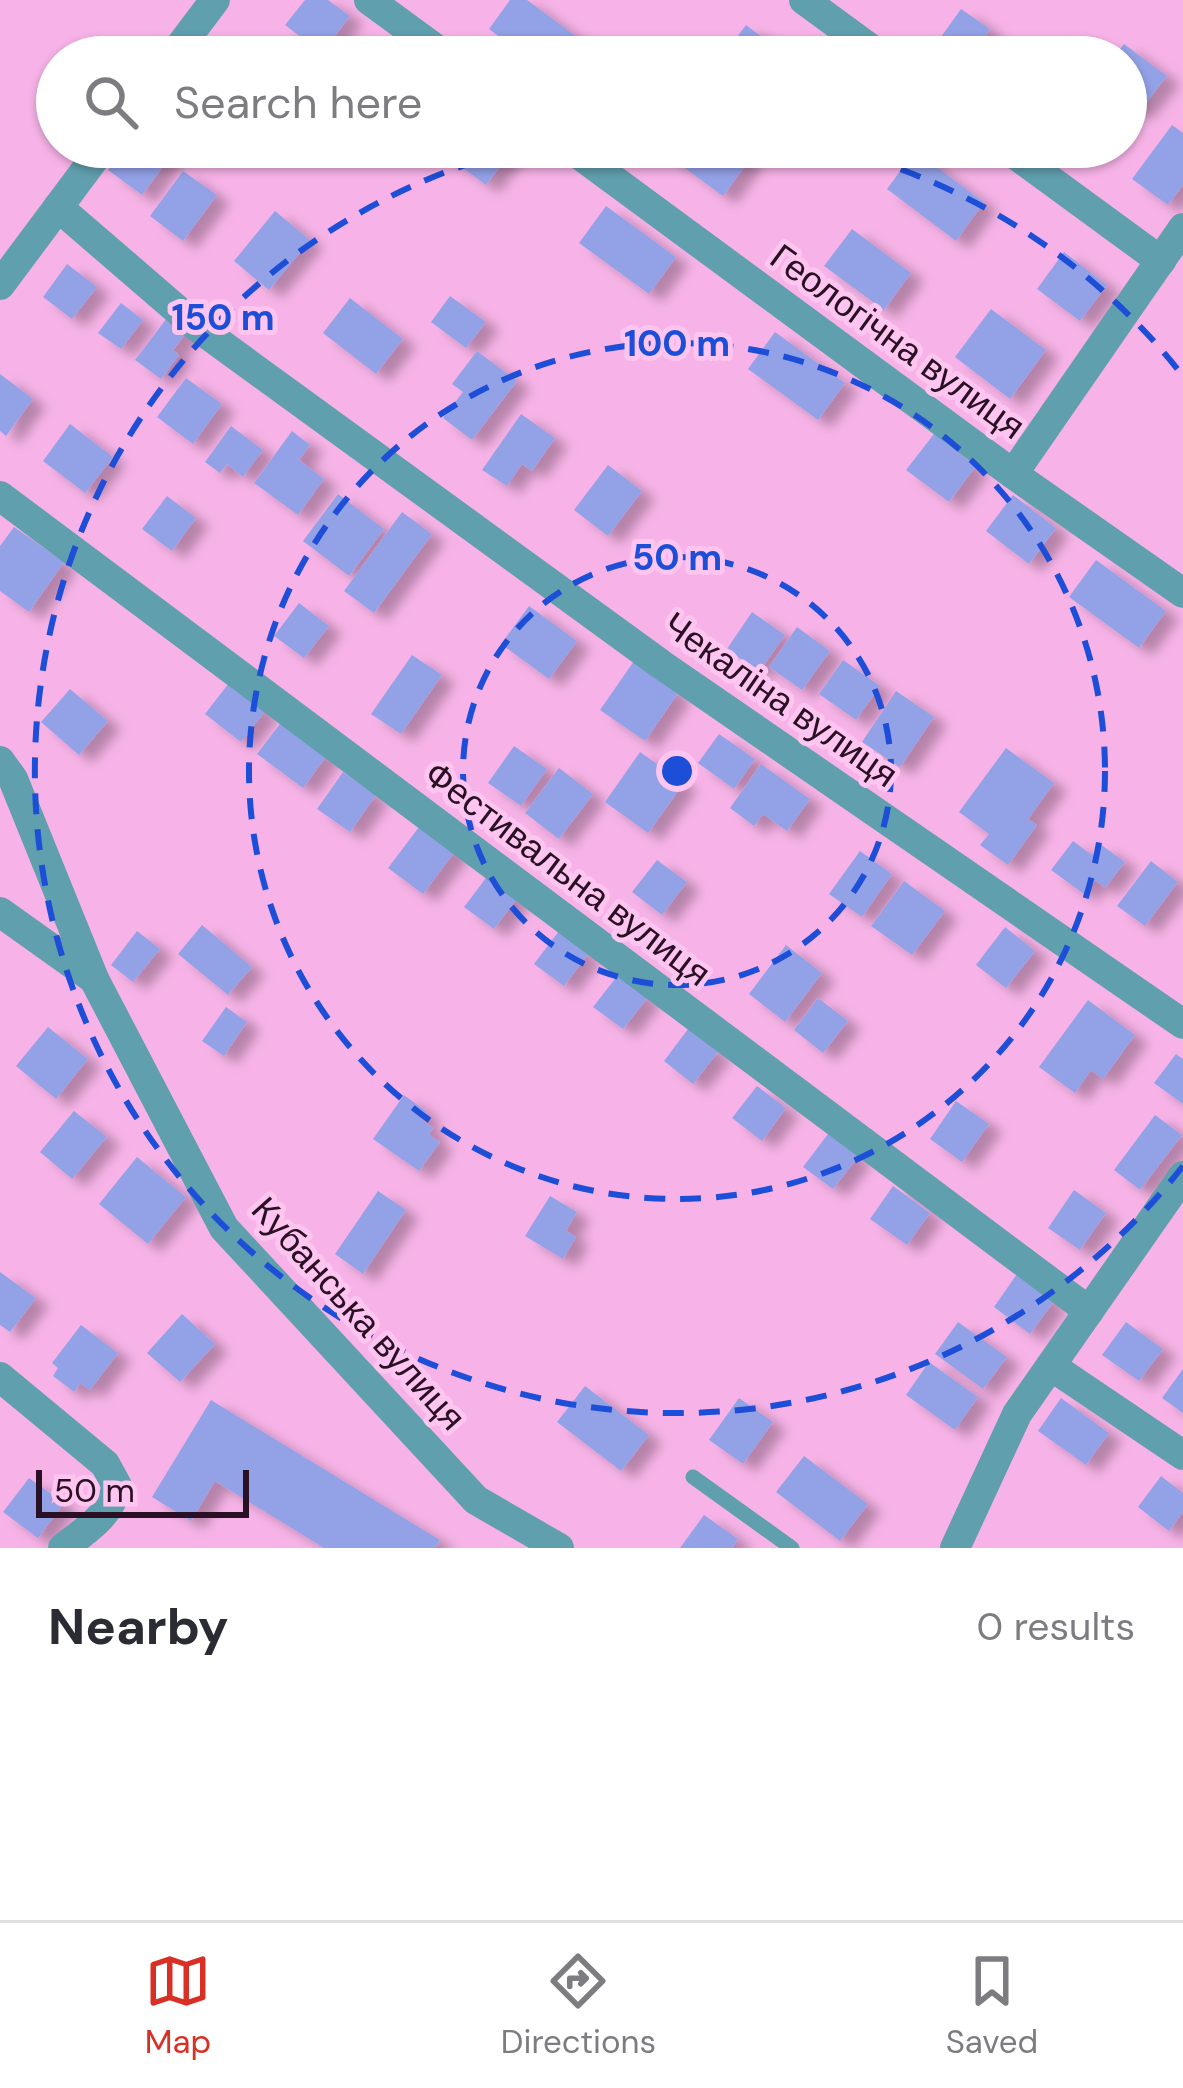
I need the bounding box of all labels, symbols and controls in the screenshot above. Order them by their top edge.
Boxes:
search box [36,36,1147,168]
icon: search [78,69,144,135]
text: Search here [174,73,422,132]
street label: Геологічна вулиця [761,233,1034,450]
text: 150 m [171,294,275,341]
text: 100 m [624,320,730,367]
text: 50 m [632,534,722,581]
street label: Чекаліна вулиця [654,601,907,798]
street label: Фестивальна вулиця [415,750,720,997]
centre of rings [656,750,698,792]
street label: Кубанська вулиця [241,1187,476,1440]
scale bar [36,1464,249,1517]
text: 50 m [54,1469,135,1512]
text: Nearby [48,1593,229,1660]
text: 0 results [977,1601,1135,1652]
tab: Map [145,1948,211,2063]
tab: Directions [501,1948,656,2063]
tab: Saved [946,1948,1038,2063]

